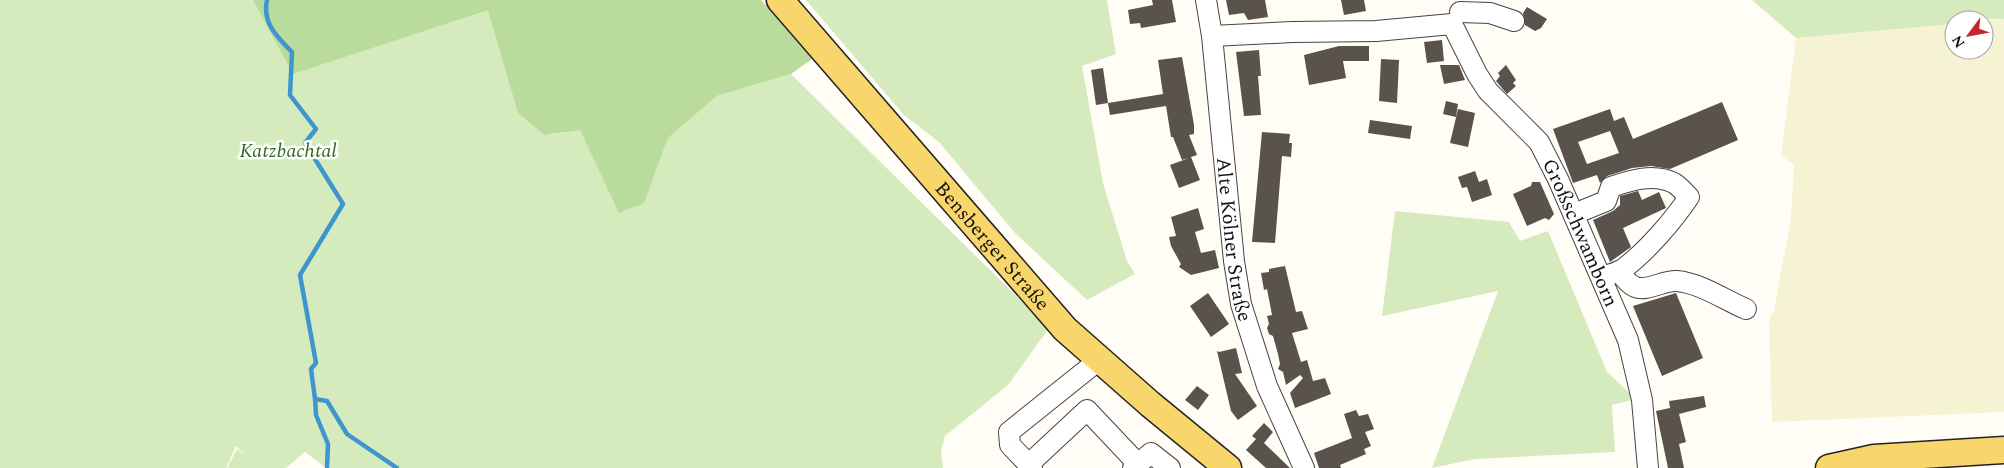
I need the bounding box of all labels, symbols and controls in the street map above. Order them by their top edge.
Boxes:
north arrow [1944,10,1994,60]
text: N [1946,31,1970,52]
park label: Katzbachtal [239,136,337,166]
street label: Großschwamborn [1534,153,1626,312]
street label: Alte Kölner Straße [1208,156,1260,326]
street label: Bensberger Straße [927,175,1057,318]

